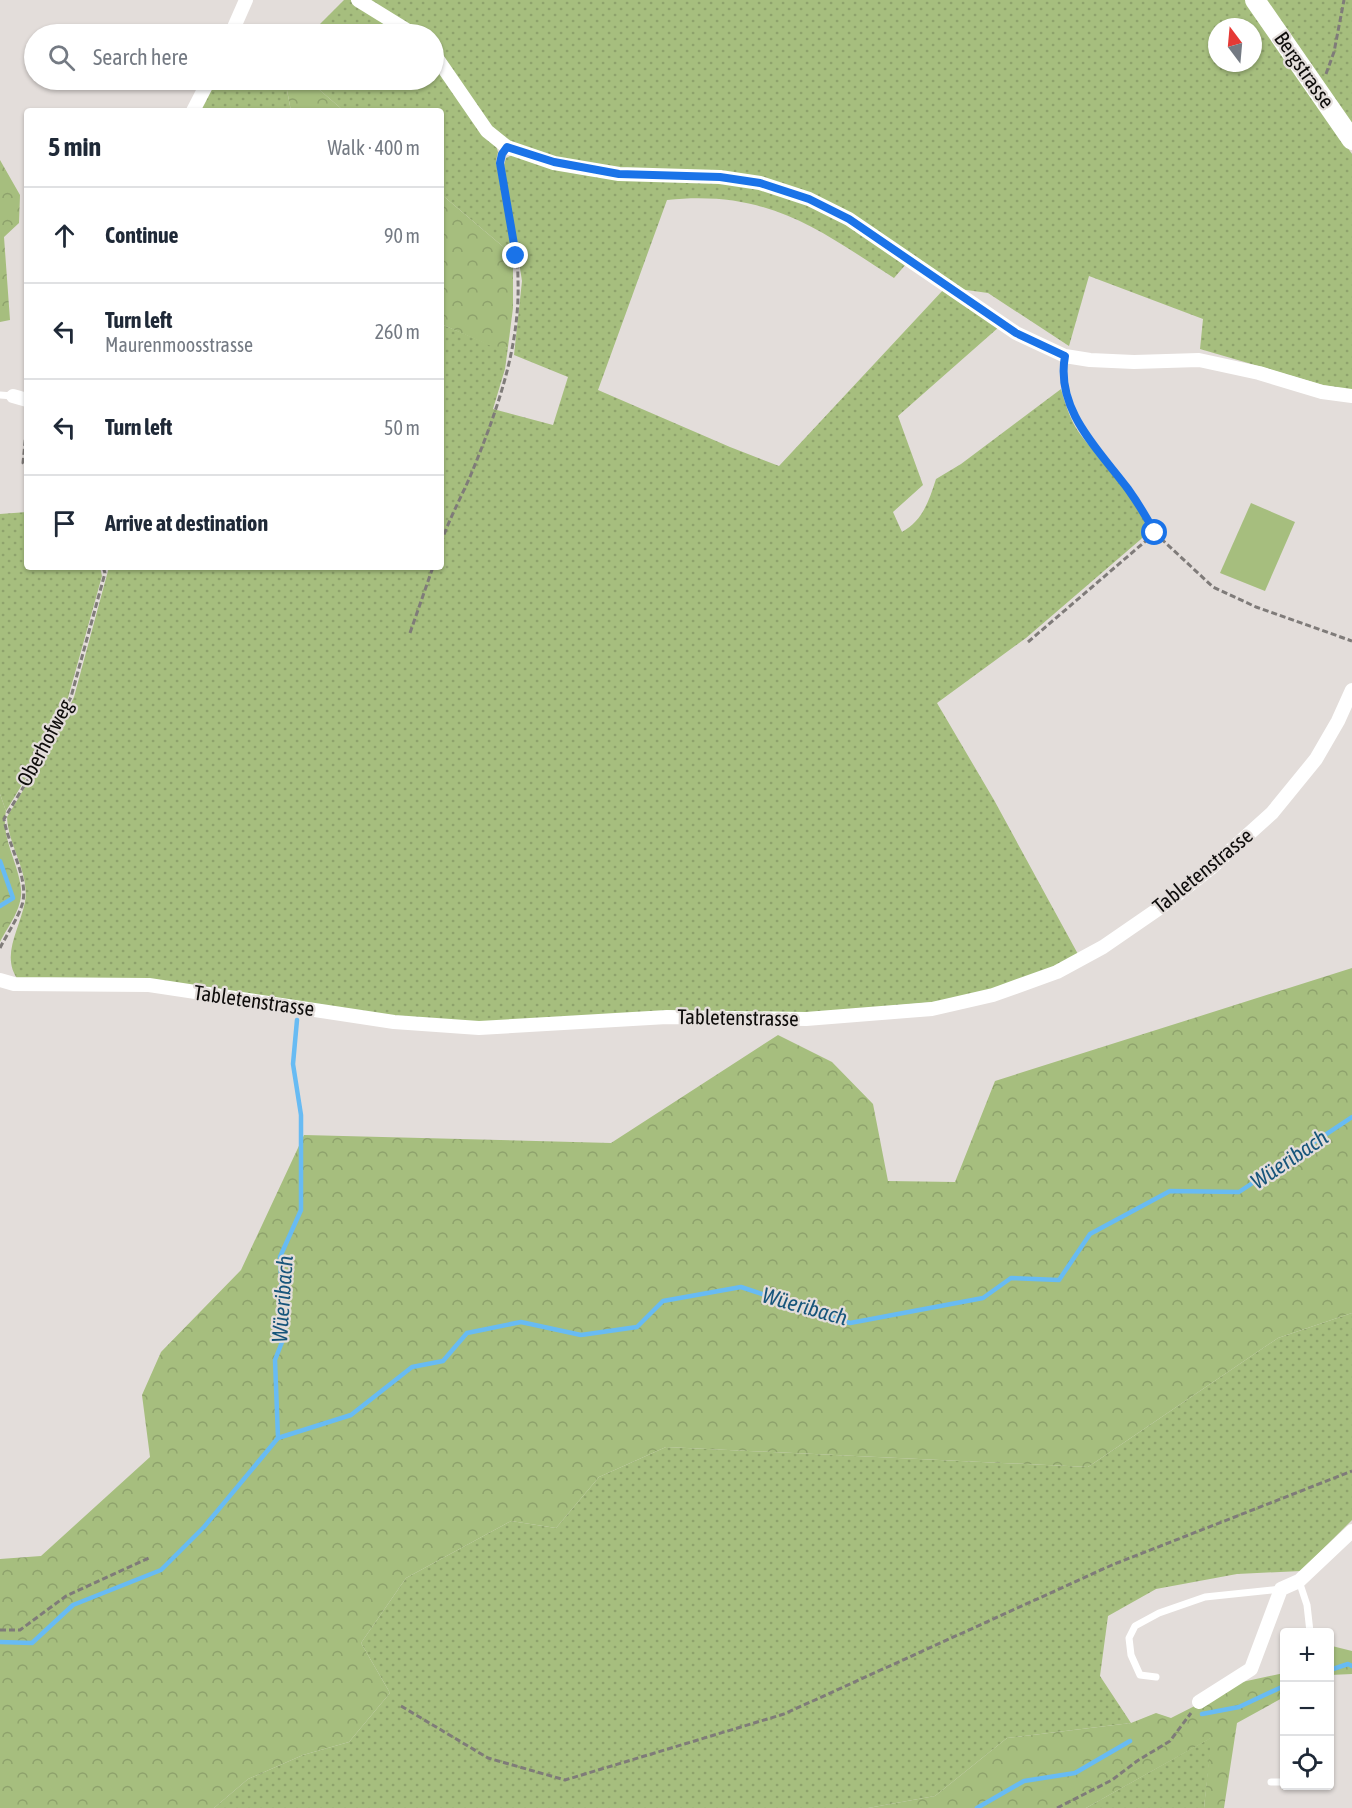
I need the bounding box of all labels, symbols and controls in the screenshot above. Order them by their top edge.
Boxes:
north arrow [1208,18,1262,72]
search box [24,24,444,90]
street label: Bergstrasse [1270,27,1340,112]
icon: search [45,41,78,74]
text: Search here [93,44,188,70]
text: 5 min [48,132,101,162]
text: Walk · 400 m [328,136,420,159]
icon: ahead [48,219,81,252]
text: Continue [105,222,179,248]
text: 90 m [384,224,420,247]
route end [502,242,528,268]
text: Turn left [105,307,172,333]
icon: left [48,315,81,348]
text: 260 m [375,320,420,343]
text: Maurenmoosstrasse [105,333,253,356]
icon: left [48,411,81,444]
text: Turn left [105,414,172,440]
text: 50 m [384,416,420,439]
icon: arrive [48,507,81,540]
text: Arrive at destination [105,510,268,536]
route start [1141,519,1167,545]
street label: Oberhofweg [11,695,77,790]
street label: Tabletenstrasse [1148,823,1257,918]
street label: Tabletenstrasse [192,980,316,1020]
street label: Tabletenstrasse [677,1004,799,1030]
water label: Wüeribach [1246,1124,1333,1194]
water label: Wüeribach [266,1254,298,1343]
water label: Wüeribach [759,1281,851,1331]
map controls [1280,1628,1334,1790]
button: + [1280,1628,1334,1682]
button: − [1280,1682,1334,1736]
button: locate [1280,1736,1334,1790]

